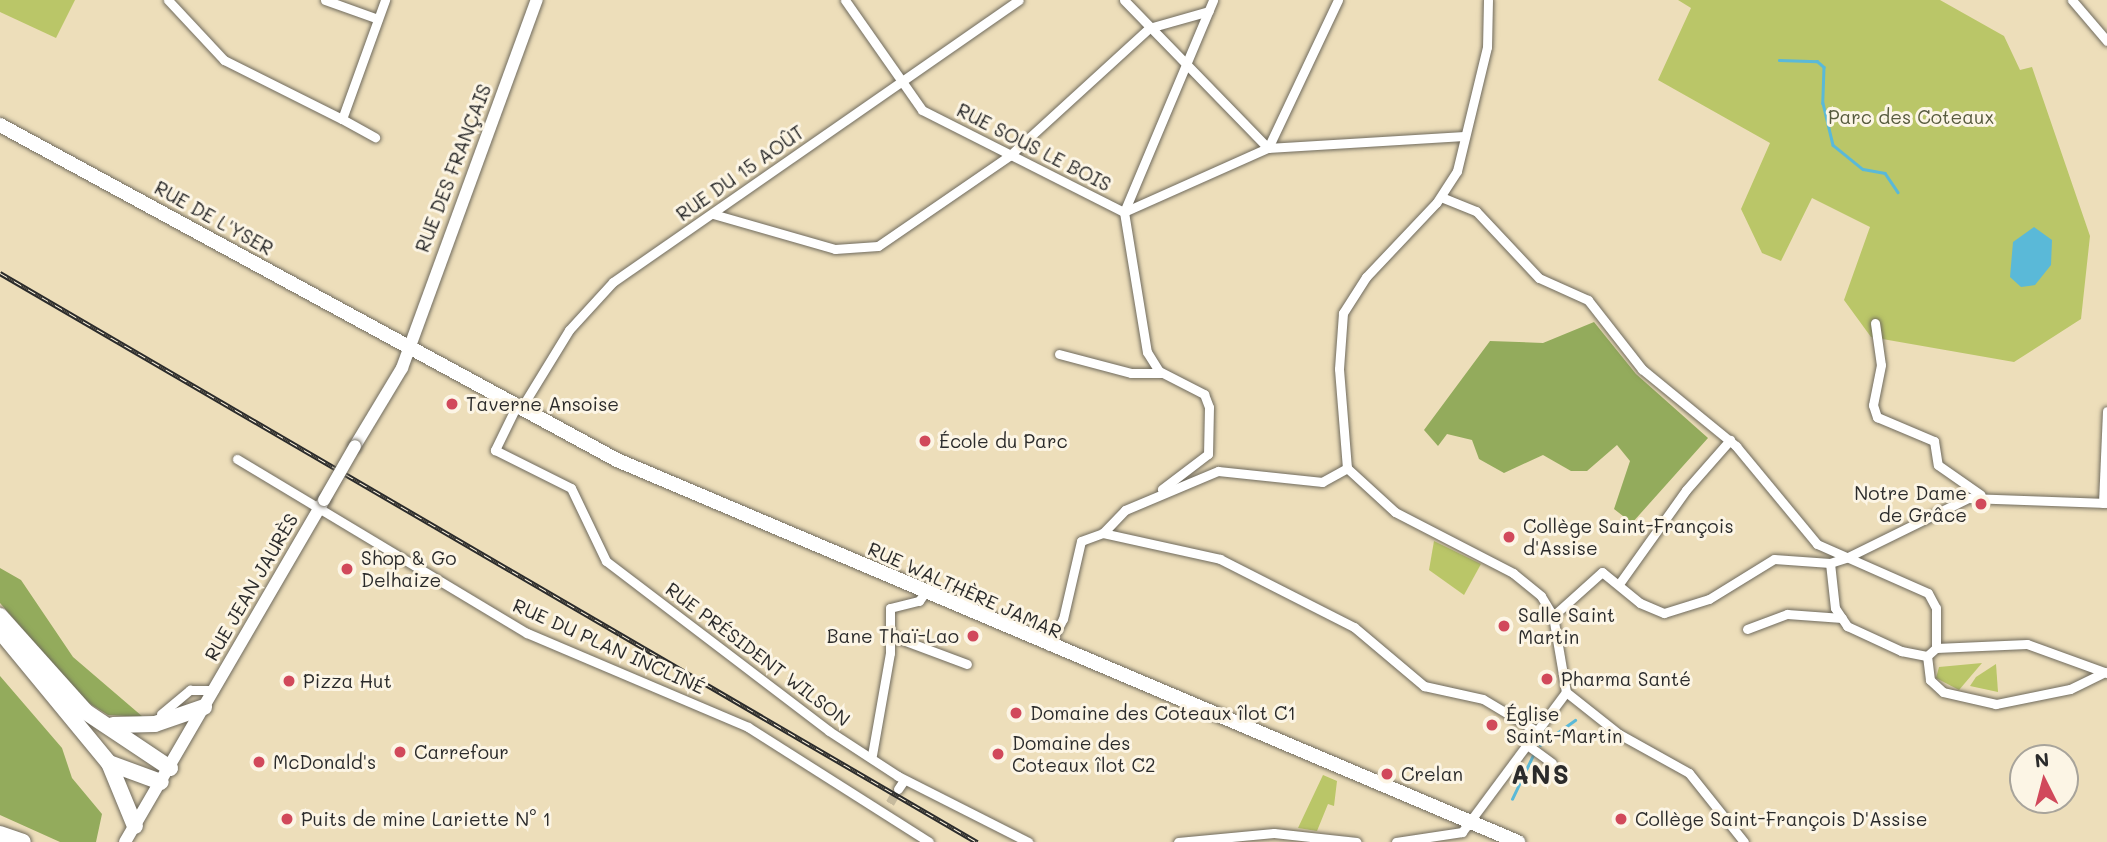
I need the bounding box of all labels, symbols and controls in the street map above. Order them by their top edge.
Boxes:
street label: RUE DES FRANÇAIS [410,81,496,255]
street label: RUE SOUS LE BOIS [953,98,1115,196]
park label: Parc des Coteaux [1828,106,1994,128]
street label: RUE DU 15 AOÛT [672,120,808,226]
street label: RUE DE L'YSER [151,176,277,260]
place label: Taverne Ansoise [466,393,619,415]
marker: Taverne Ansoise [444,396,460,412]
place label: École du Parc [939,430,1068,452]
marker: École du Parc [917,433,933,449]
place label: Notre Dame de Grâce [1854,482,1967,526]
marker: Notre Dame de Grâce [1973,496,1989,512]
street label: RUE JEAN JAURÈS [200,509,302,665]
place label: Collège Saint-François d'Assise [1523,515,1734,559]
marker: Collège Saint-François d'Assise [1501,529,1517,545]
street label: RUE WALTHÈRE JAMAR [865,537,1065,643]
place label: Shop & Go Delhaize [361,547,457,591]
marker: Shop & Go Delhaize [339,561,355,577]
street label: RUE PRÉSIDENT WILSON [661,577,855,731]
street label: RUE DU PLAN INCLINÉ [510,593,708,699]
place label: Salle Saint Martin [1518,604,1615,648]
marker: Salle Saint Martin [1496,618,1512,634]
place label: Bane Thaï-Lao [827,625,959,647]
marker: Bane Thaï-Lao [965,628,981,644]
place label: Pharma Santé [1561,668,1691,690]
place label: Pizza Hut [303,670,392,692]
marker: Pharma Santé [1539,671,1555,687]
marker: Pizza Hut [281,673,297,689]
place label: Domaine des Coteaux îlot C1 [1030,702,1296,724]
place label: Église Saint-Martin [1506,703,1622,747]
marker: Domaine des Coteaux îlot C1 [1008,705,1024,721]
marker: Église Saint-Martin [1484,717,1500,733]
place label: Domaine des Coteaux îlot C2 [1012,732,1156,776]
place label: Carrefour [414,741,509,763]
marker: Carrefour [392,744,408,760]
north arrow [2009,744,2079,814]
marker: Domaine des Coteaux îlot C2 [990,746,1006,762]
text: N [2033,746,2050,773]
place label: McDonald's [273,751,376,773]
marker: McDonald's [251,754,267,770]
district label: ANS [1511,759,1571,791]
place label: Crelan [1401,763,1463,785]
marker: Crelan [1379,766,1395,782]
place label: Puits de mine Lariette N° 1 [301,808,551,830]
place label: Collège Saint-François D'Assise [1635,808,1927,830]
marker: Puits de mine Lariette N° 1 [279,811,295,827]
marker: Collège Saint-François D'Assise [1613,811,1629,827]

